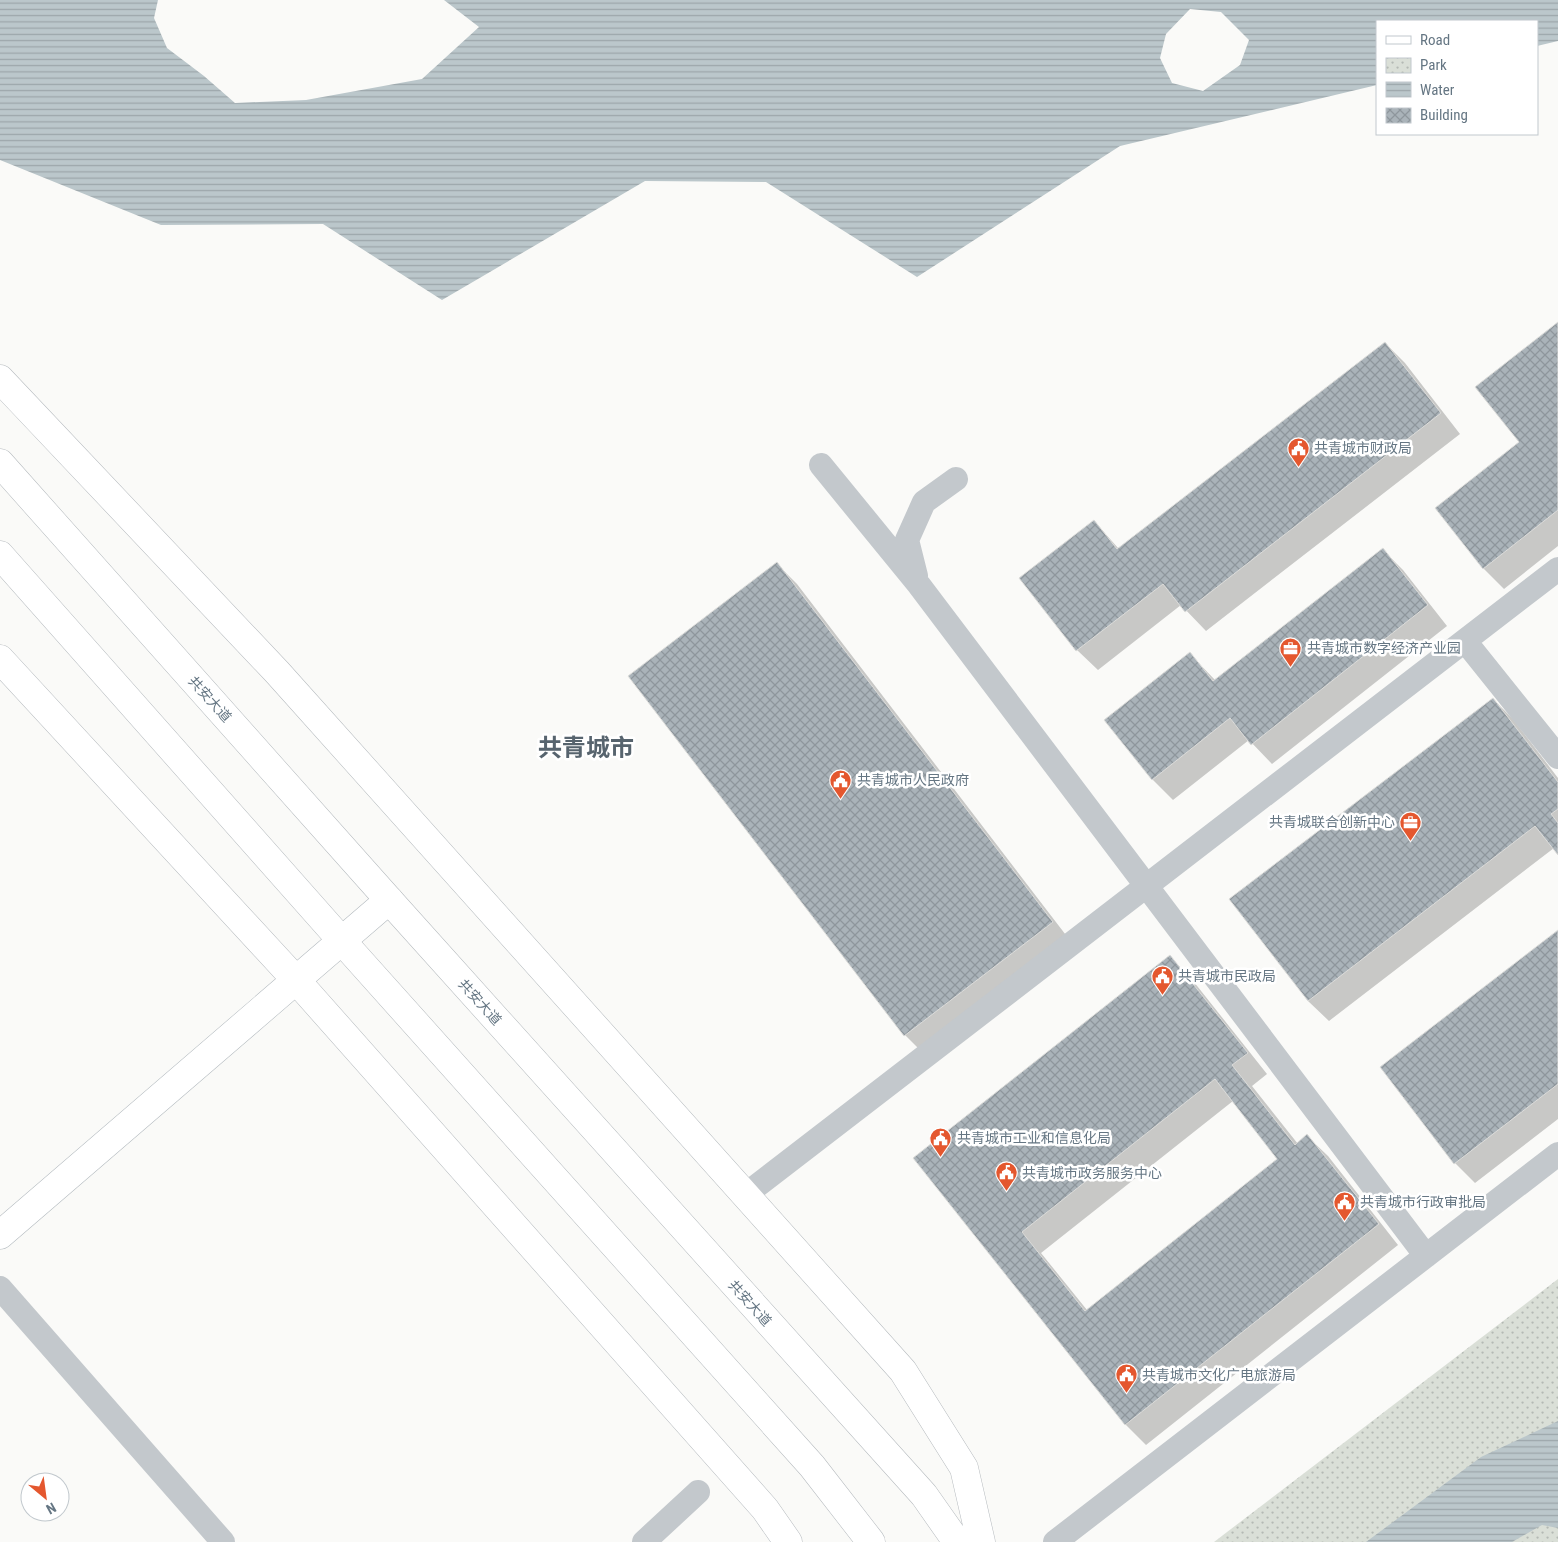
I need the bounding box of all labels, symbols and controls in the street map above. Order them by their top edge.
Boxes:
legend [1376,20,1538,135]
text: Road [1420,31,1450,49]
text: Park [1420,56,1447,74]
text: Water [1420,81,1455,99]
text: Building [1420,106,1468,124]
public building icon: 共青城市财政局 [1286,436,1310,467]
place label: 共青城市财政局 [1314,440,1412,456]
office icon: 共青城市数字经济产业园 [1279,636,1303,667]
place label: 共青城市数字经济产业园 [1307,640,1461,656]
street label: 共安大道 [185,673,235,725]
district label: 共青城市 [538,734,634,762]
public building icon: 共青城市人民政府 [829,768,853,799]
place label: 共青城市人民政府 [857,772,969,788]
office icon: 共青城联合创新中心 [1399,810,1423,841]
place label: 共青城联合创新中心 [1269,814,1395,830]
public building icon: 共青城市民政局 [1150,964,1174,995]
place label: 共青城市民政局 [1178,968,1276,984]
street label: 共安大道 [455,976,505,1028]
public building icon: 共青城市工业和信息化局 [929,1126,953,1157]
place label: 共青城市工业和信息化局 [957,1130,1111,1146]
public building icon: 共青城市政务服务中心 [994,1161,1018,1192]
place label: 共青城市政务服务中心 [1022,1165,1162,1181]
public building icon: 共青城市行政审批局 [1332,1190,1356,1221]
place label: 共青城市行政审批局 [1360,1194,1486,1210]
street label: 共安大道 [725,1277,775,1329]
public building icon: 共青城市文化广电旅游局 [1114,1363,1138,1394]
place label: 共青城市文化广电旅游局 [1142,1367,1296,1383]
north arrow [20,1472,70,1522]
text: N [44,1499,59,1517]

